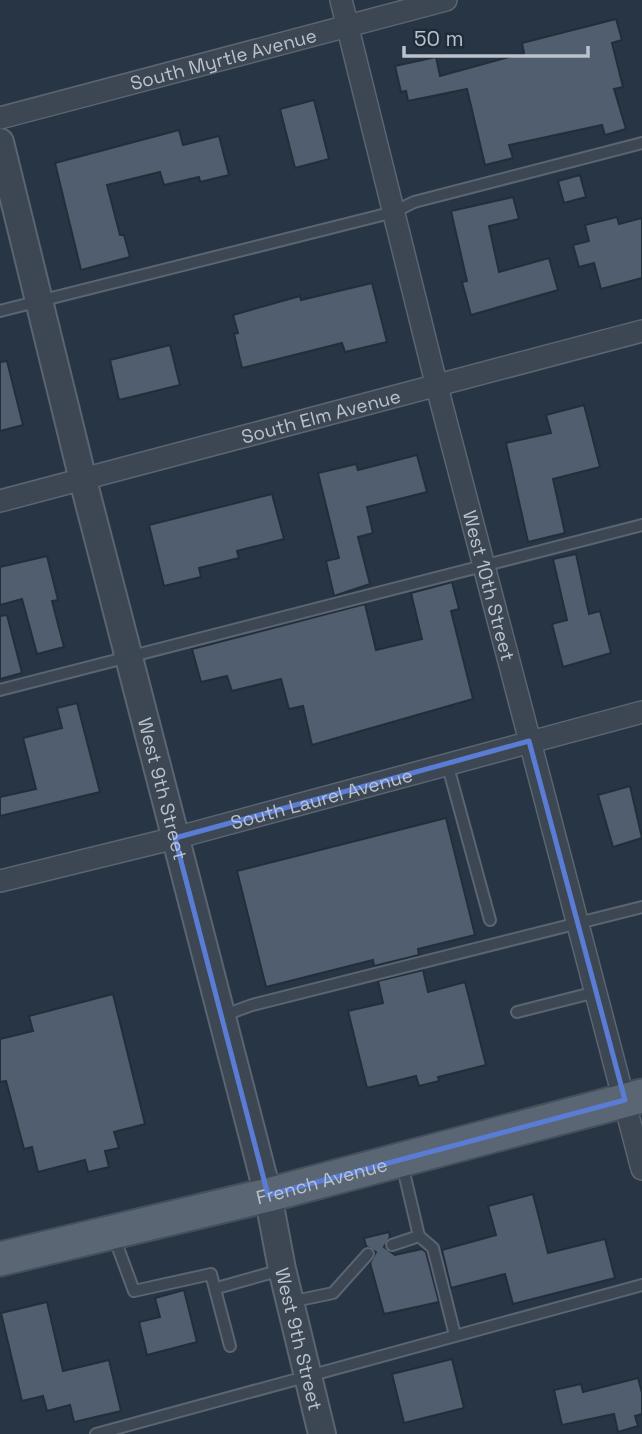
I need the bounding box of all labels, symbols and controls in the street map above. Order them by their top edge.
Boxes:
scale bar [404,14,588,58]
street label: South Myrtle Avenue [127,22,319,96]
text: 50 m [414,25,464,52]
street label: South Elm Avenue [239,383,403,449]
street label: West 10th Street [457,508,521,664]
street label: West 9th Street [132,715,193,863]
street label: South Laurel Avenue [228,762,415,835]
street label: French Avenue [253,1151,390,1210]
street label: West 9th Street [270,1265,328,1413]

